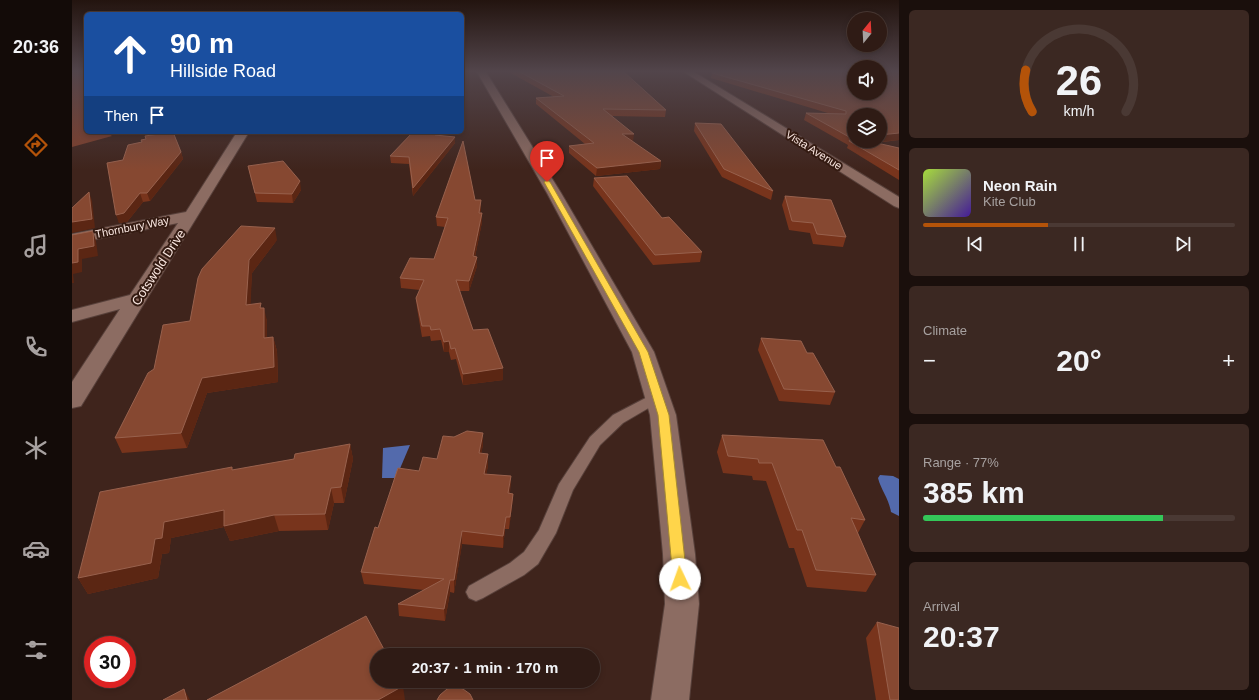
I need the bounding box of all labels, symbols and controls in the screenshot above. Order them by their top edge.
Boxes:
north arrow [847,12,887,52]
map controls [847,12,887,148]
icon: ahead [104,28,156,80]
text: 90 m [170,28,234,59]
text: 20:36 [13,37,59,57]
text: 26 [1056,57,1102,104]
button: sound [847,60,887,100]
text: Hillside Road [170,61,276,81]
text: km/h [1064,103,1095,119]
icon: arrive [146,104,168,126]
text: Then [104,107,138,124]
button: layers [847,108,887,148]
street label: Vista Avenue [784,128,844,172]
icon: directions [22,131,50,159]
pin [530,141,564,182]
icon: arrive [536,147,558,169]
text: Neon Rain [983,177,1057,194]
text: Kite Club [983,194,1036,209]
street label: Thornbury Way [94,214,170,240]
street label: Cotswold Drive [128,227,189,308]
icon: music [22,232,50,260]
icon: previous [964,233,986,255]
icon: pause [1068,233,1090,255]
icon: next [1172,233,1194,255]
text: Climate [923,323,967,338]
icon: phone [22,333,50,361]
text: 20° [1056,344,1102,377]
text: − [923,348,936,373]
text: + [1222,348,1235,373]
icon: climate [22,434,50,462]
text: Range · 77% [923,455,999,470]
text: 385 km [923,476,1025,509]
icon: car [22,535,50,563]
position arrow [659,558,701,600]
text: Arrival [923,599,960,614]
text: 20:37 [923,620,1000,653]
icon: filters [22,636,50,664]
speed limit sign: 30 [84,636,136,688]
text: 20:37 · 1 min · 170 m [412,659,558,676]

